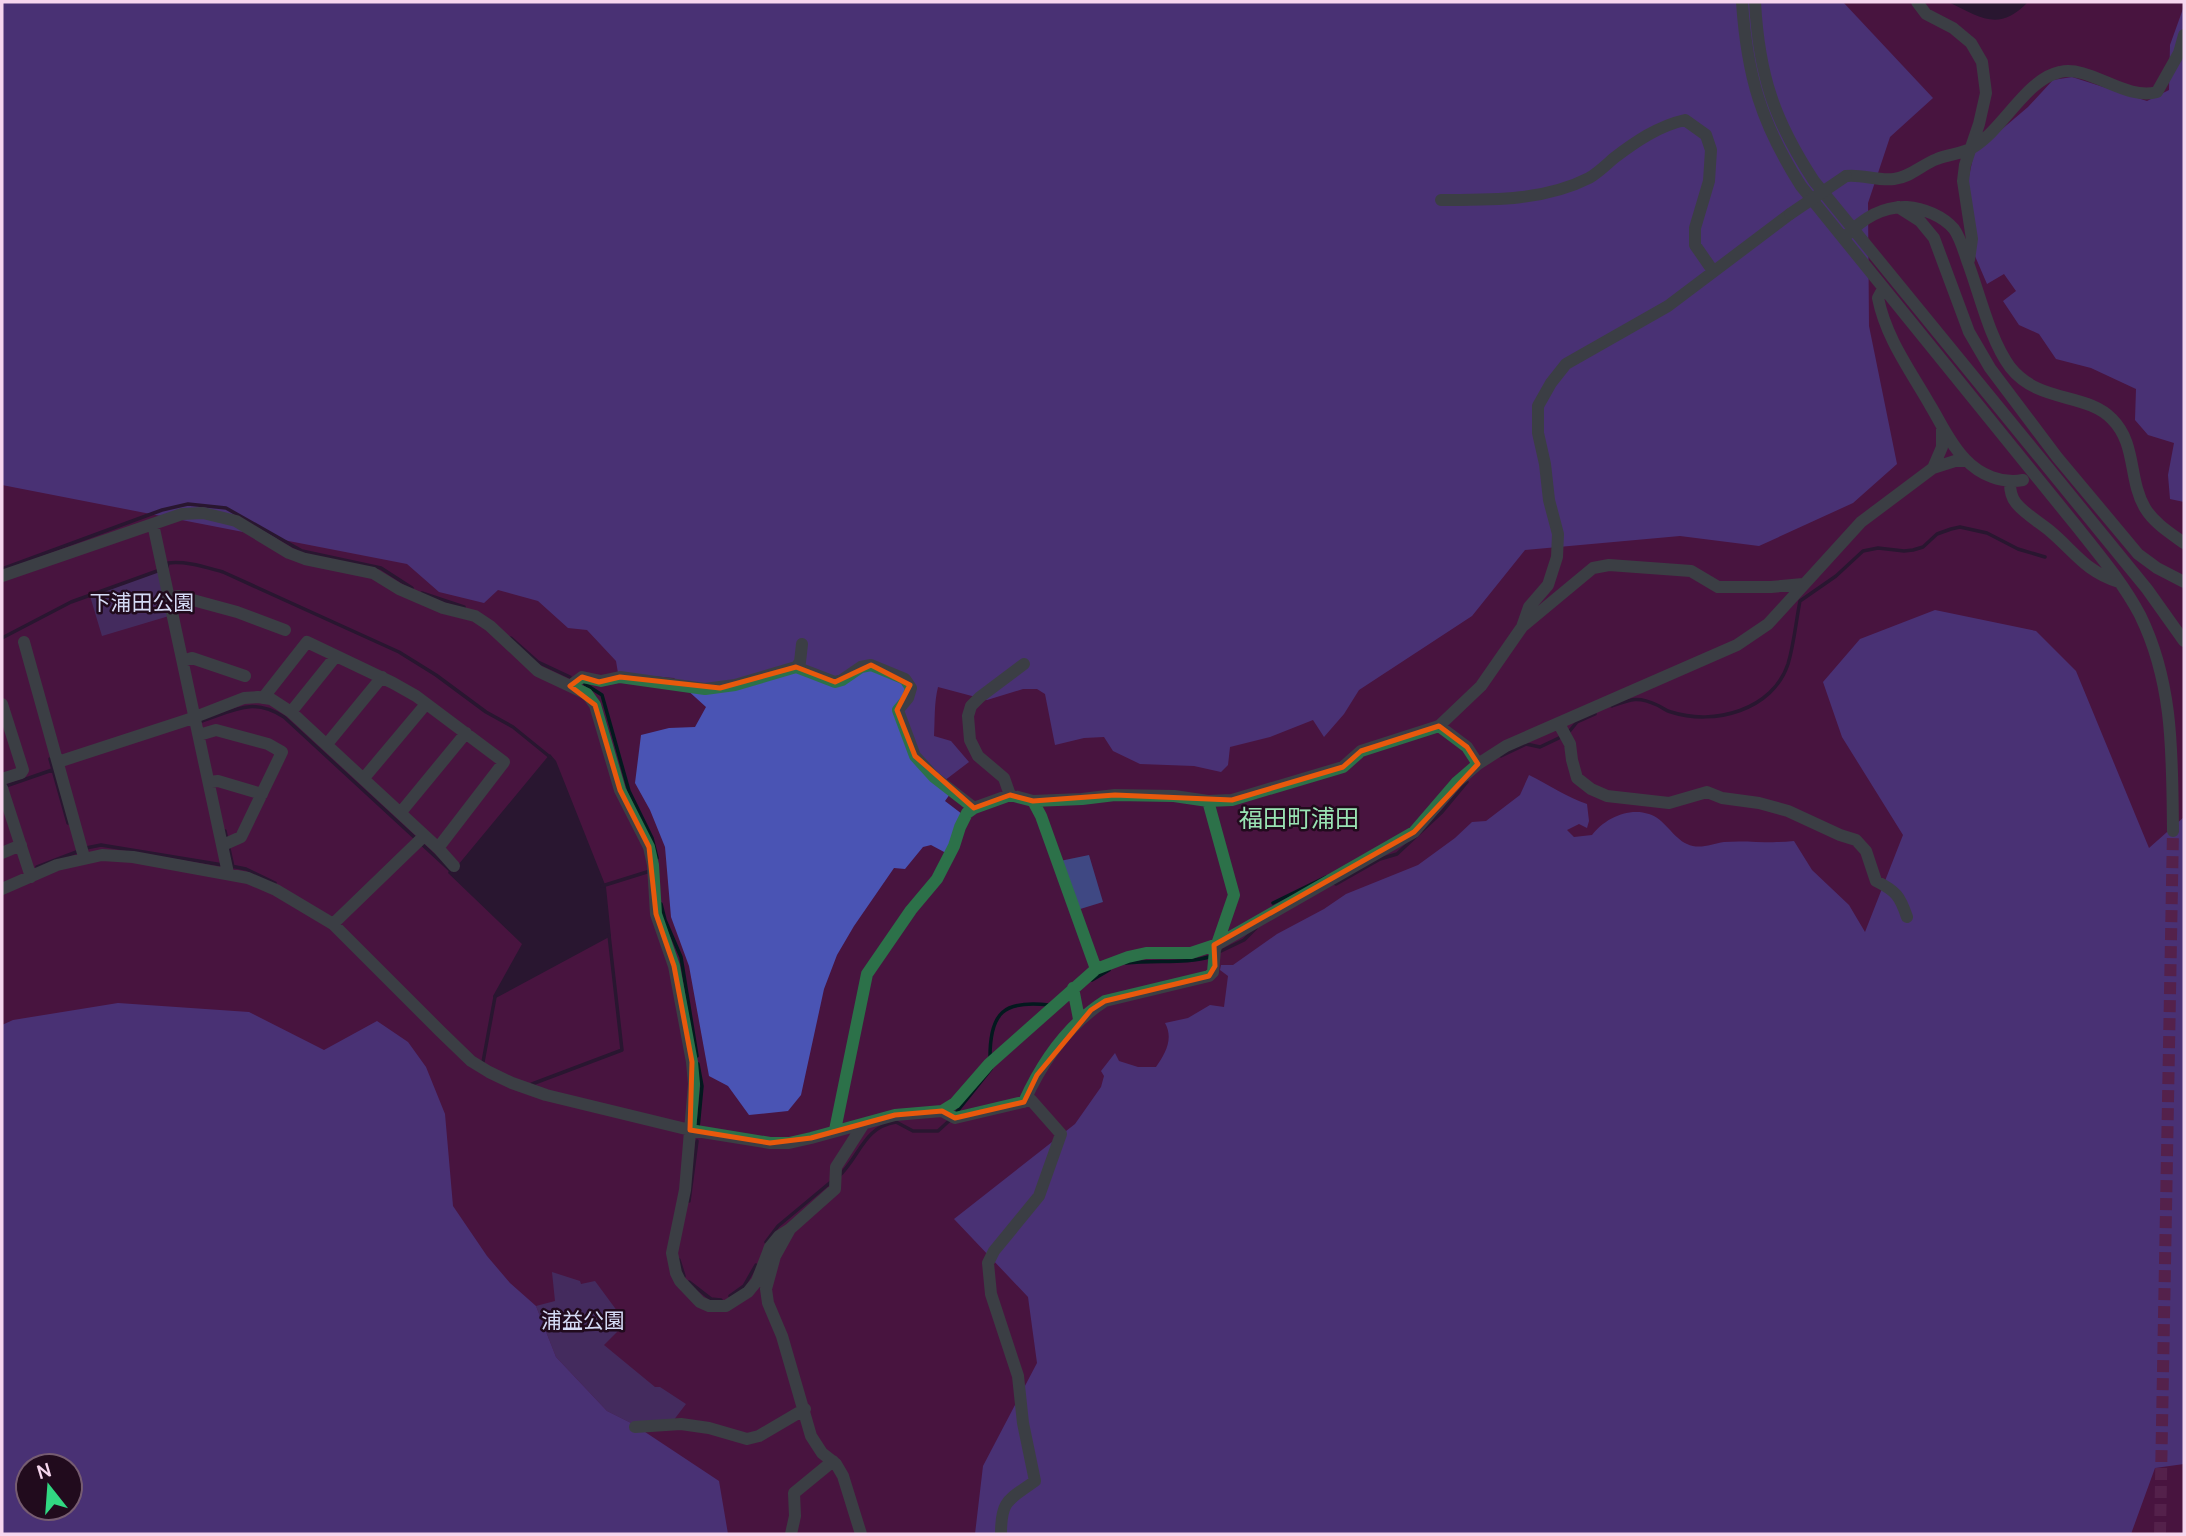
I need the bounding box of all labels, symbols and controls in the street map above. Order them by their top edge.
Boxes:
park label: 下浦田公園 [90,588,195,616]
district label: 福田町浦田 [1239,801,1359,834]
park label: 浦益公園 [541,1306,625,1334]
north arrow [14,1452,84,1522]
text: N [34,1456,54,1485]

